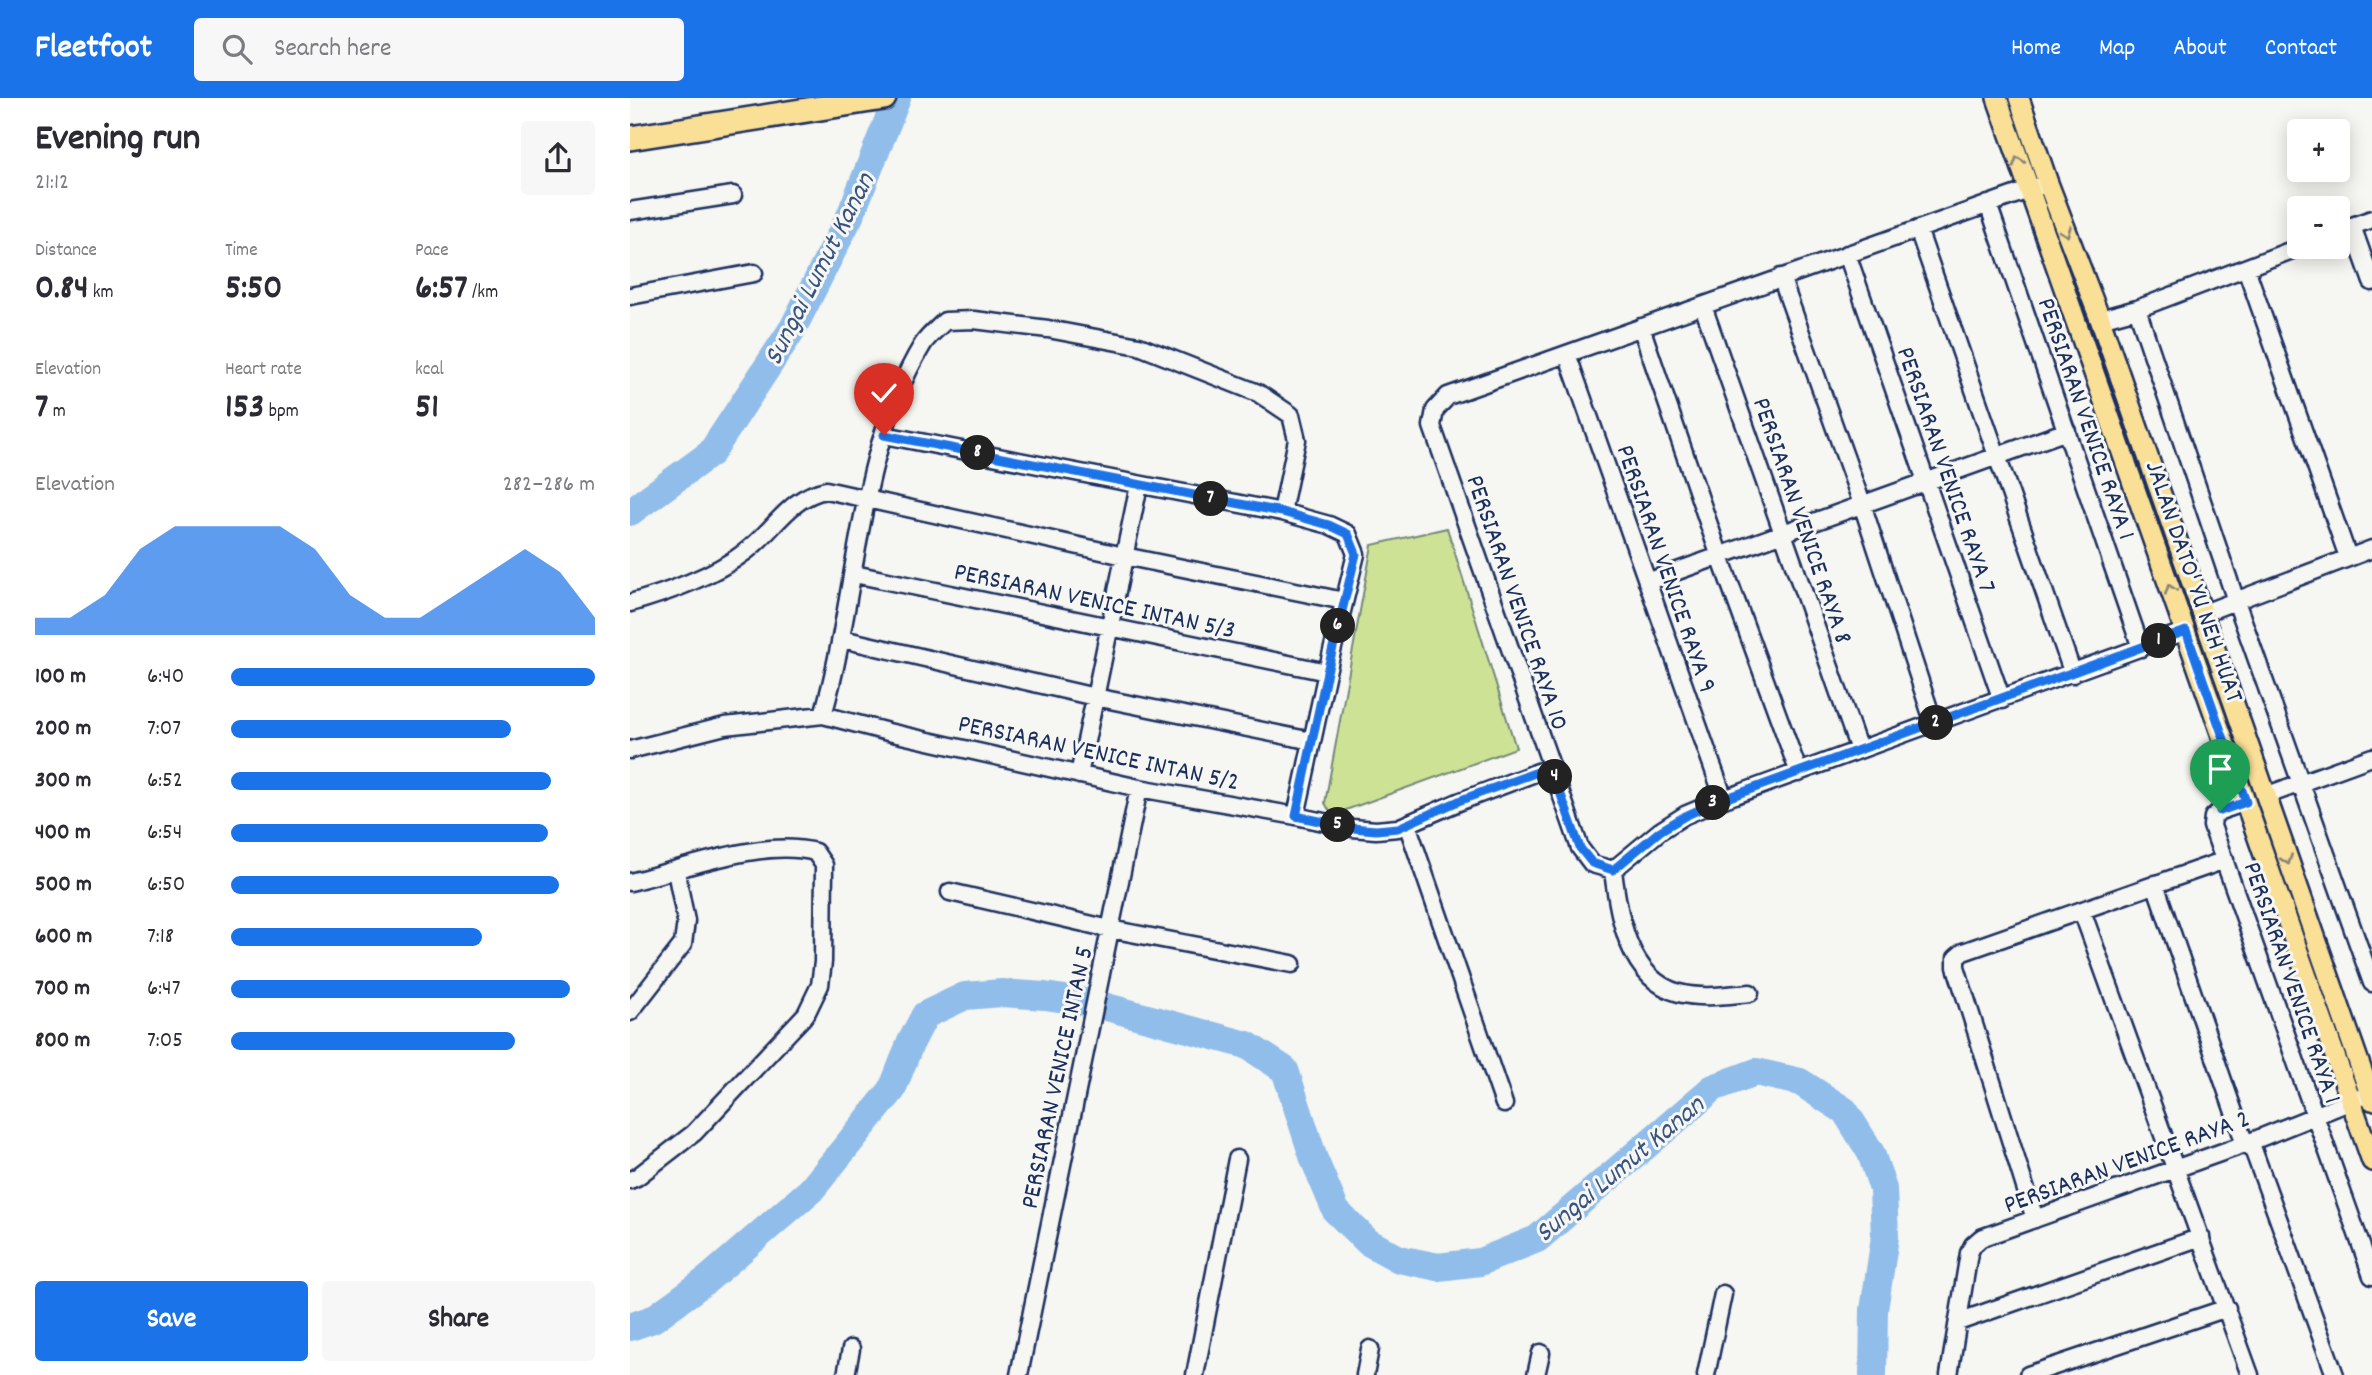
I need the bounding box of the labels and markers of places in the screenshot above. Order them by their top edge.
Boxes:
pin [854,363,914,435]
pin: 8 [960,436,996,470]
pin: 7 [1194,482,1228,516]
pin: 6 [1320,608,1356,644]
pin: 1 [2142,624,2176,658]
pin: 2 [1918,706,1954,740]
pin [2190,739,2250,811]
pin: 4 [1538,760,1572,794]
pin: 3 [1696,786,1730,820]
pin: 5 [1320,808,1356,842]

